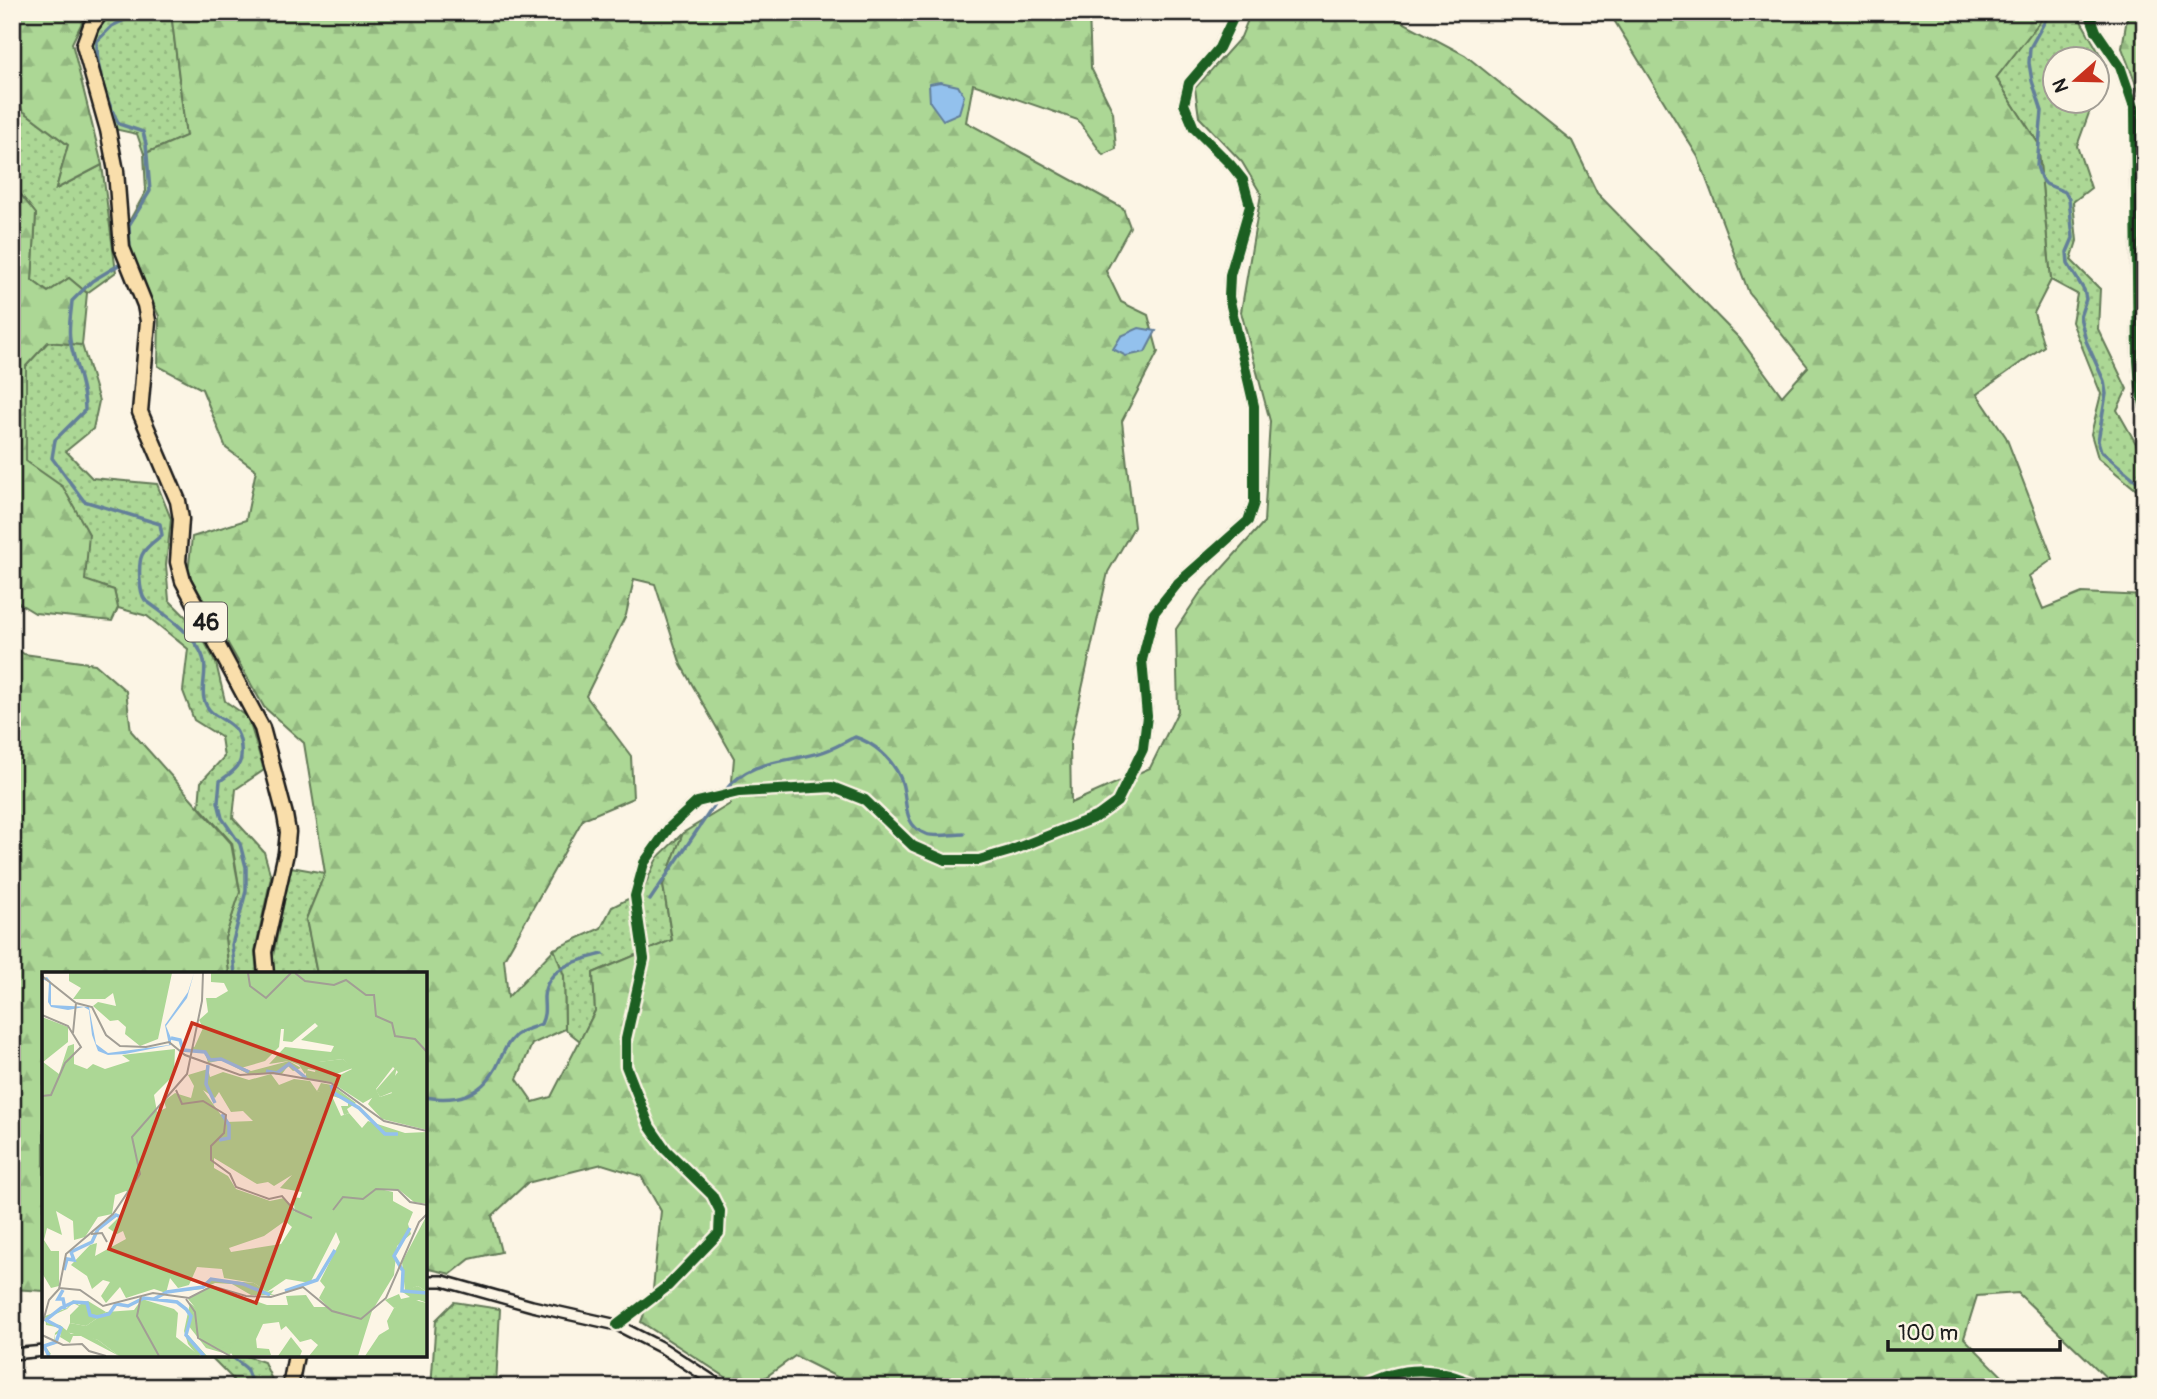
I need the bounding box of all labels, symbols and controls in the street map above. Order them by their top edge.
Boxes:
north arrow [2042,46,2112,116]
text: N [2047,75,2074,96]
road number: 46 [185,602,227,642]
inset map [42,972,427,1357]
scale bar [1888,1308,2059,1352]
text: 100 m [1898,1320,1958,1347]

